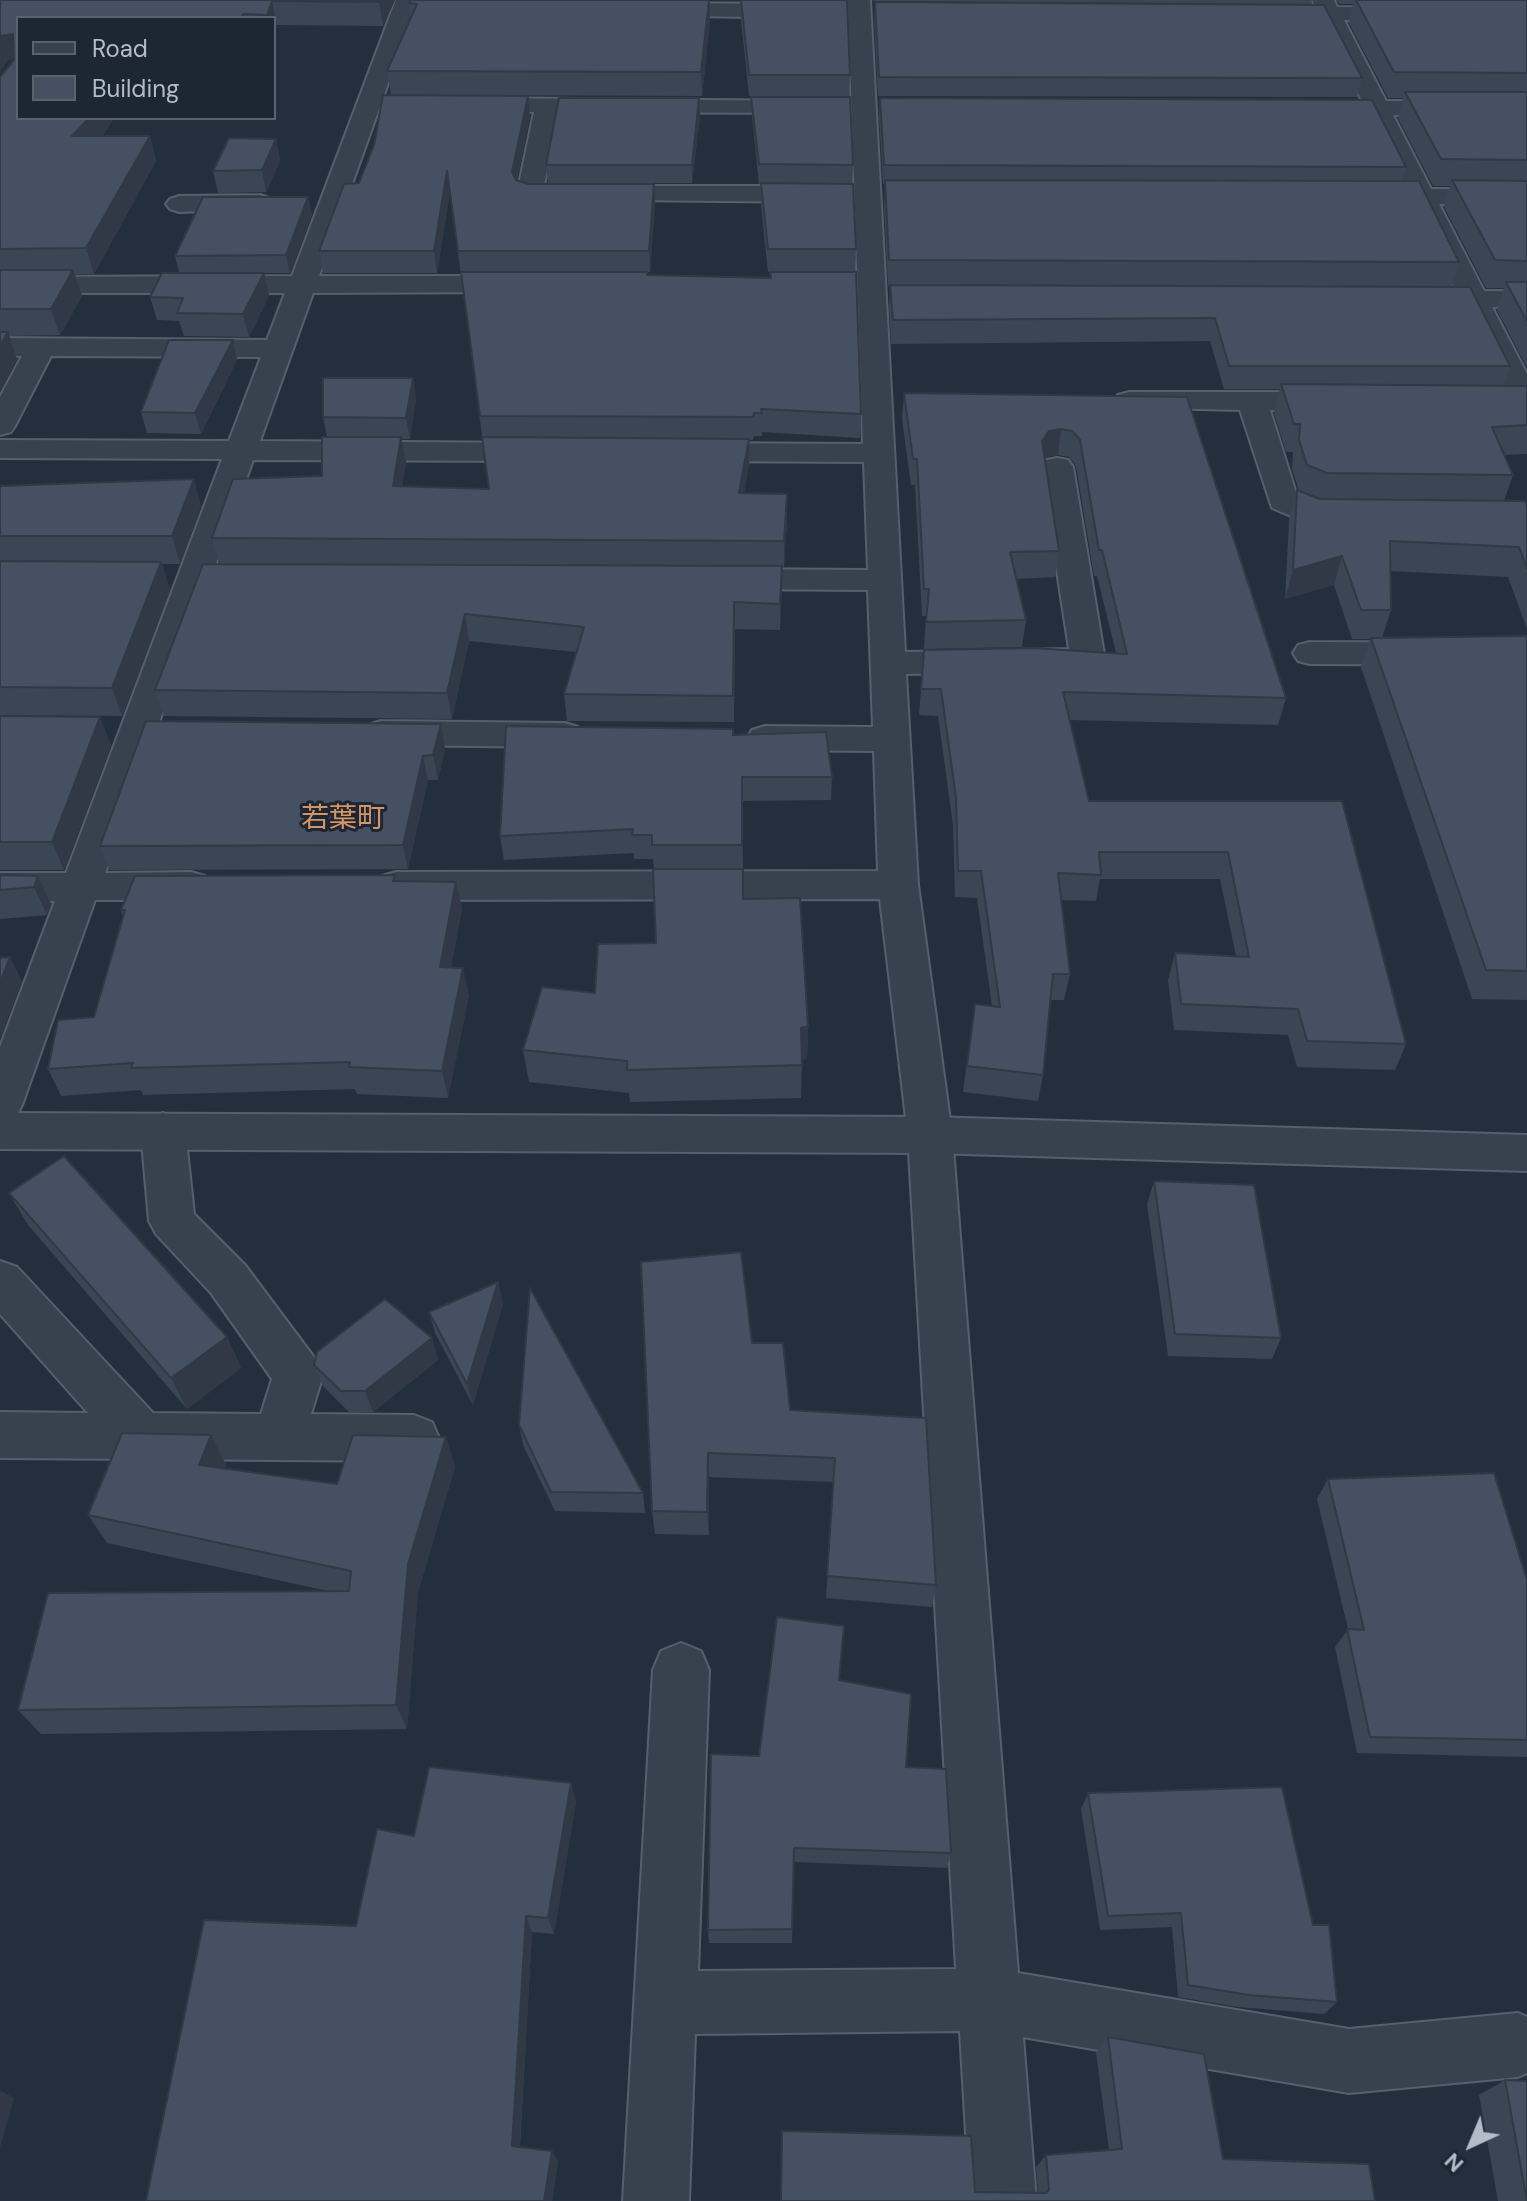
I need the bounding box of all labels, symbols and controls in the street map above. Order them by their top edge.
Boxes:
legend [16,16,276,120]
text: Road [92,33,148,64]
text: Building [92,73,179,104]
district label: 若葉町 [301,803,385,837]
north arrow [1431,2105,1511,2185]
text: N [1438,2147,1470,2179]

